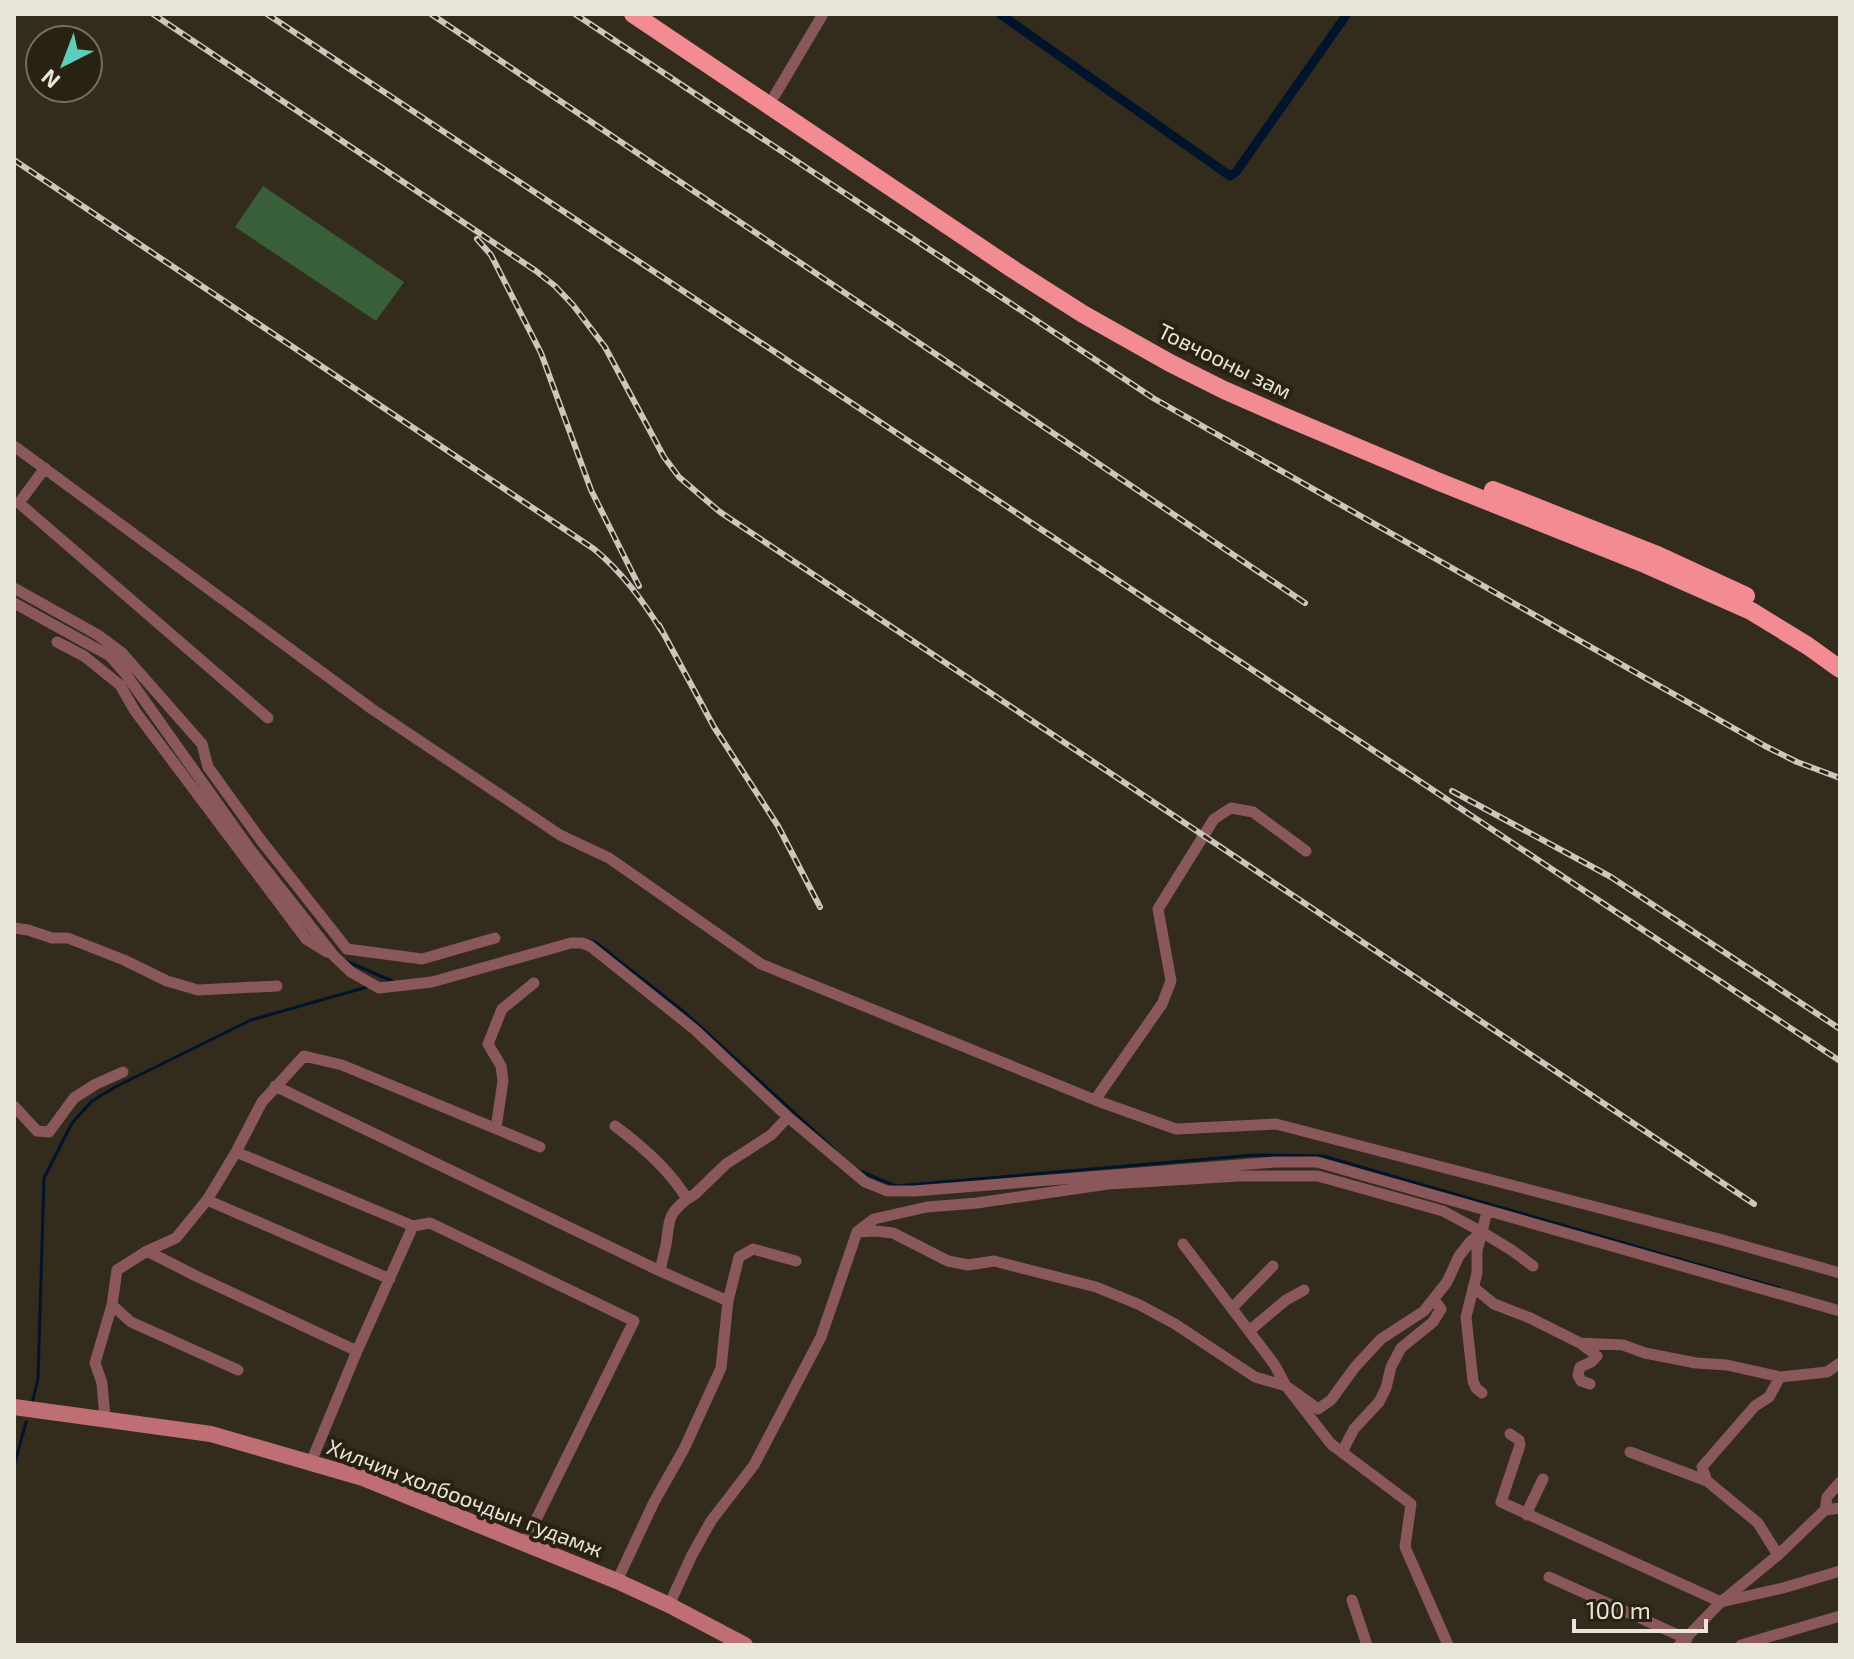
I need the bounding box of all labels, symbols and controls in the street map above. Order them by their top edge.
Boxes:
north arrow [24,24,104,104]
text: N [35,65,65,95]
street label: Товчооны зам [1155,317,1296,404]
street label: Хилчин холбоочдын гудамж [324,1432,607,1563]
scale bar [1574,1583,1706,1633]
text: 100 m [1586,1595,1651,1624]

